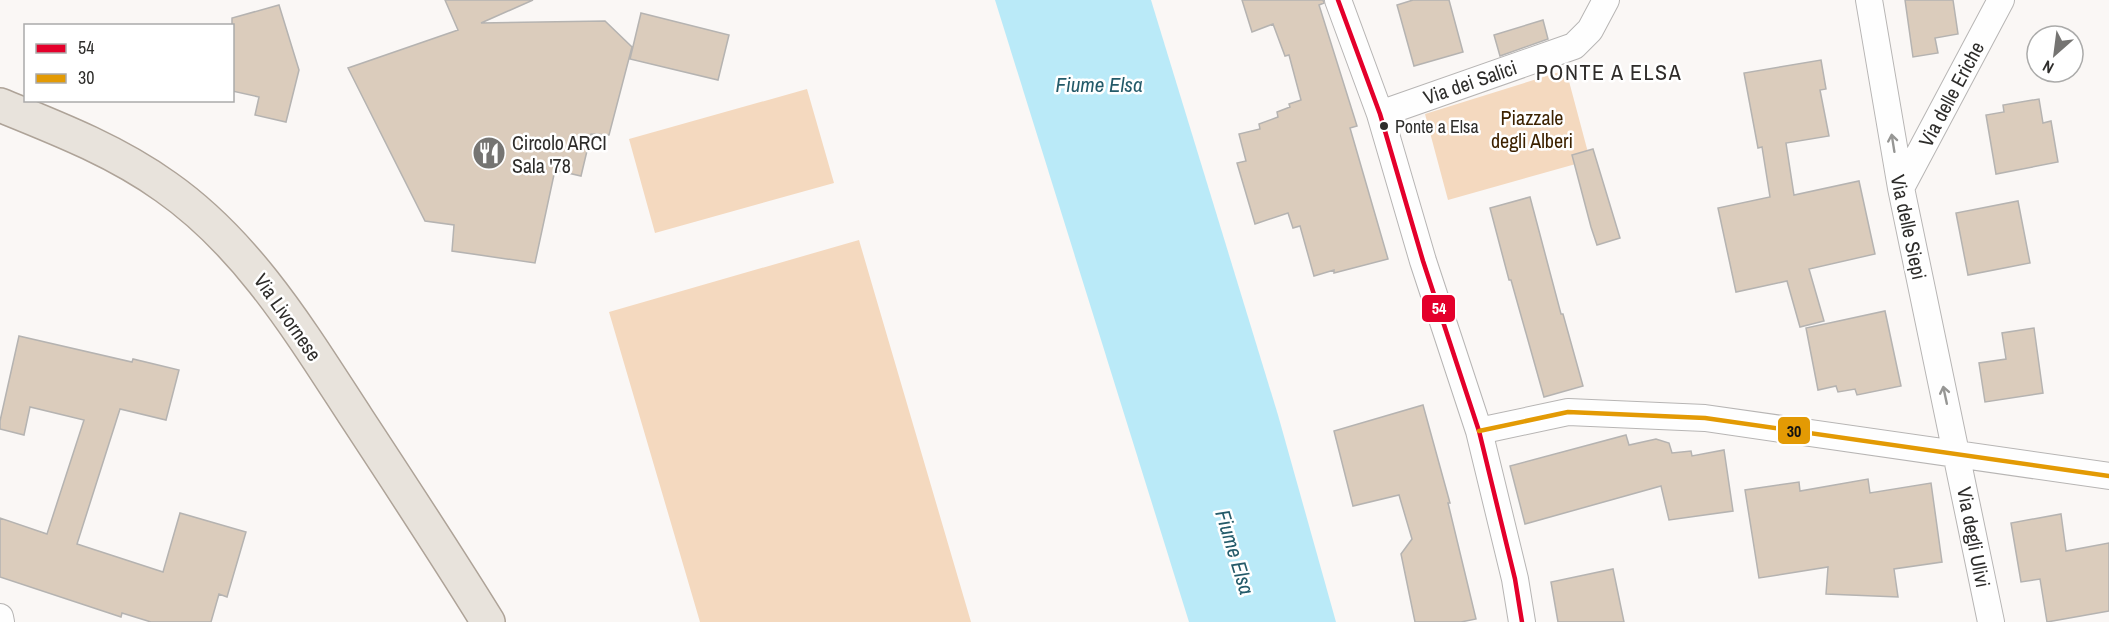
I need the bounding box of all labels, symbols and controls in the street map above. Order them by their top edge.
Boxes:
legend [24,24,234,102]
north arrow [2025,24,2085,84]
text: 54 [78,35,94,60]
street label: Via delle Eriche [1912,37,1990,151]
street label: Via dei Salici [1420,53,1520,111]
text: N [2039,55,2057,79]
district label: PONTE A ELSA [1536,57,1682,87]
text: 30 [78,65,94,90]
water label: Fiume Elsa [1055,70,1143,99]
park label: Piazzale degli Alberi [1491,104,1573,154]
place label: Ponte a Elsa [1395,114,1479,139]
marker: Ponte a Elsa [1378,120,1390,132]
place label: Circolo ARCI Sala '78 [512,129,607,179]
one-way arrow [1887,133,1898,153]
restaurant icon: Circolo ARCI Sala '78 [471,135,507,171]
street label: Via delle Siepi [1885,172,1933,282]
street label: Via Livornese [248,268,328,366]
line badge: 54 [1421,294,1456,323]
text: 54 [1432,297,1447,319]
one-way arrow [1938,386,1950,405]
line badge: 30 [1777,416,1811,445]
text: 30 [1787,420,1801,442]
street label: Via degli Ulivi [1951,484,1997,590]
water label: Fiume Elsa [1208,506,1262,598]

